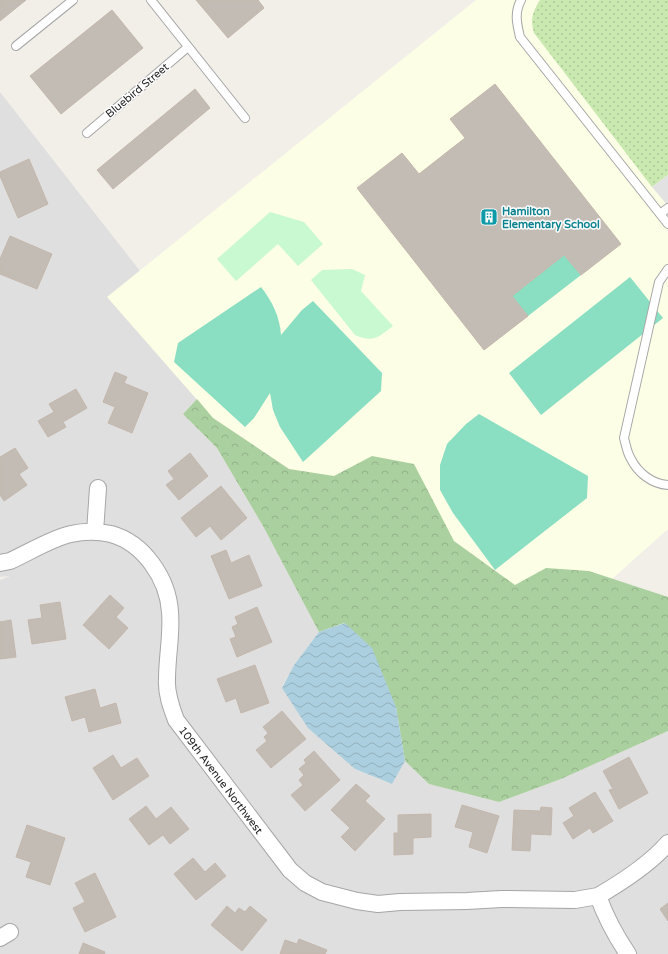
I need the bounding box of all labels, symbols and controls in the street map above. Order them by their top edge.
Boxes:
street label: Bluebird Street [103,60,171,120]
place label: Hamilton Elementary School [502,205,600,232]
building icon: Hamilton Elementary School [479,207,499,227]
street label: 109th Avenue Northwest [176,724,265,837]

